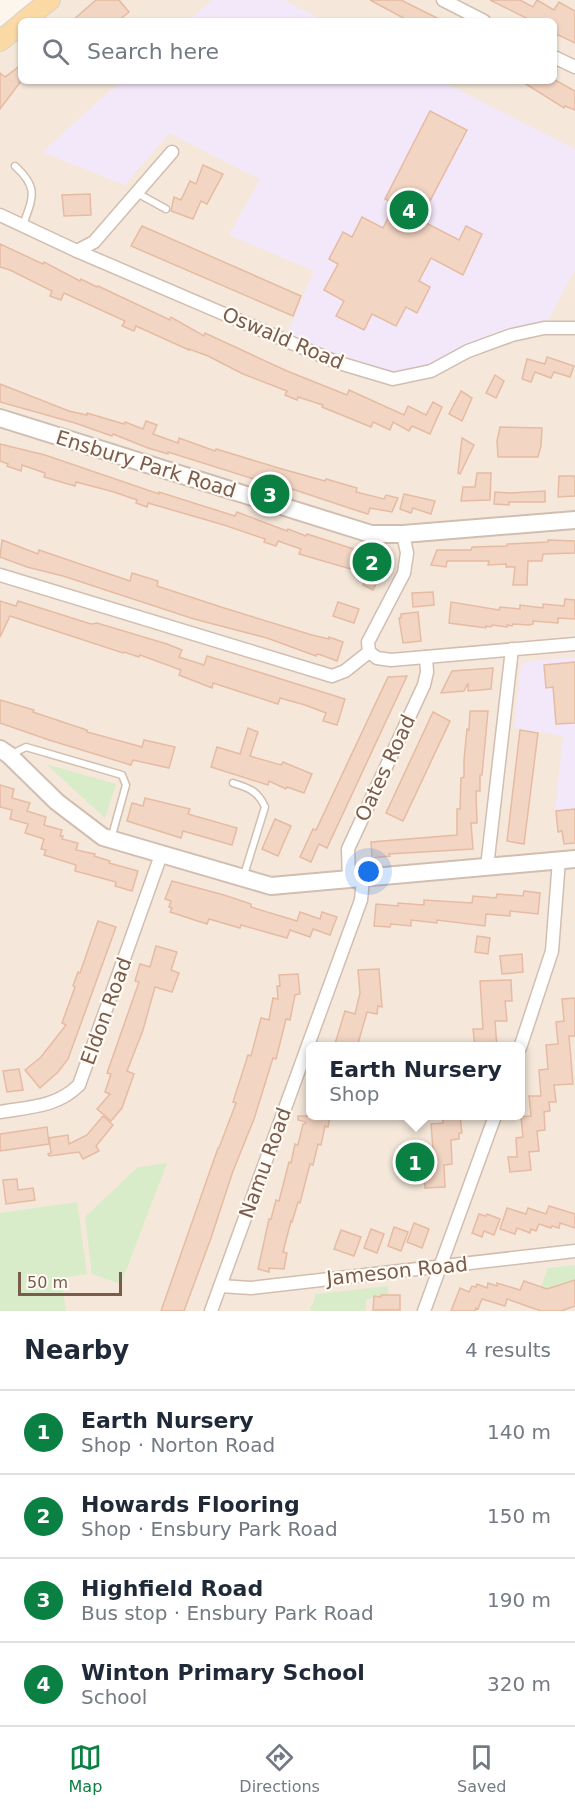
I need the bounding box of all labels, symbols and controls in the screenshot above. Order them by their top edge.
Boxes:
search box [18,18,557,84]
icon: search [39,35,72,68]
text: Search here [87,39,219,64]
pin: 4 [390,188,428,232]
street label: Oswald Road [219,302,347,374]
street label: Ensbury Park Road [53,425,239,503]
pin: 3 [250,472,290,516]
pin: 2 [352,540,392,584]
street label: Oates Road [350,711,420,825]
your location [354,857,383,886]
street label: Eldon Road [76,954,136,1068]
popup [306,1042,525,1120]
text: Earth Nursery [329,1057,502,1082]
text: Shop [329,1082,379,1106]
street label: Namu Road [234,1104,296,1222]
pin: 1 [396,1140,434,1184]
street label: Jameson Road [323,1252,469,1291]
scale bar [18,1269,122,1296]
text: 50 m [27,1273,68,1292]
text: Nearby [24,1335,129,1365]
text: 4 results [465,1338,551,1362]
text: Earth Nursery [81,1408,254,1433]
text: 1 [37,1420,50,1444]
text: 140 m [487,1420,551,1444]
text: Shop · Norton Road [81,1433,275,1457]
text: Howards Flooring [81,1492,300,1517]
text: 2 [37,1504,50,1528]
text: 150 m [487,1504,551,1528]
text: Shop · Ensbury Park Road [81,1517,338,1541]
text: Highfield Road [81,1576,263,1601]
text: 3 [37,1588,50,1612]
text: 190 m [487,1588,551,1612]
text: Bus stop · Ensbury Park Road [81,1601,374,1625]
text: Winton Primary School [81,1660,365,1685]
text: 4 [37,1672,50,1696]
text: 320 m [487,1672,551,1696]
text: School [81,1685,147,1709]
tab: Map [69,1741,102,1796]
tab: Directions [239,1741,320,1796]
tab: Saved [457,1741,506,1796]

